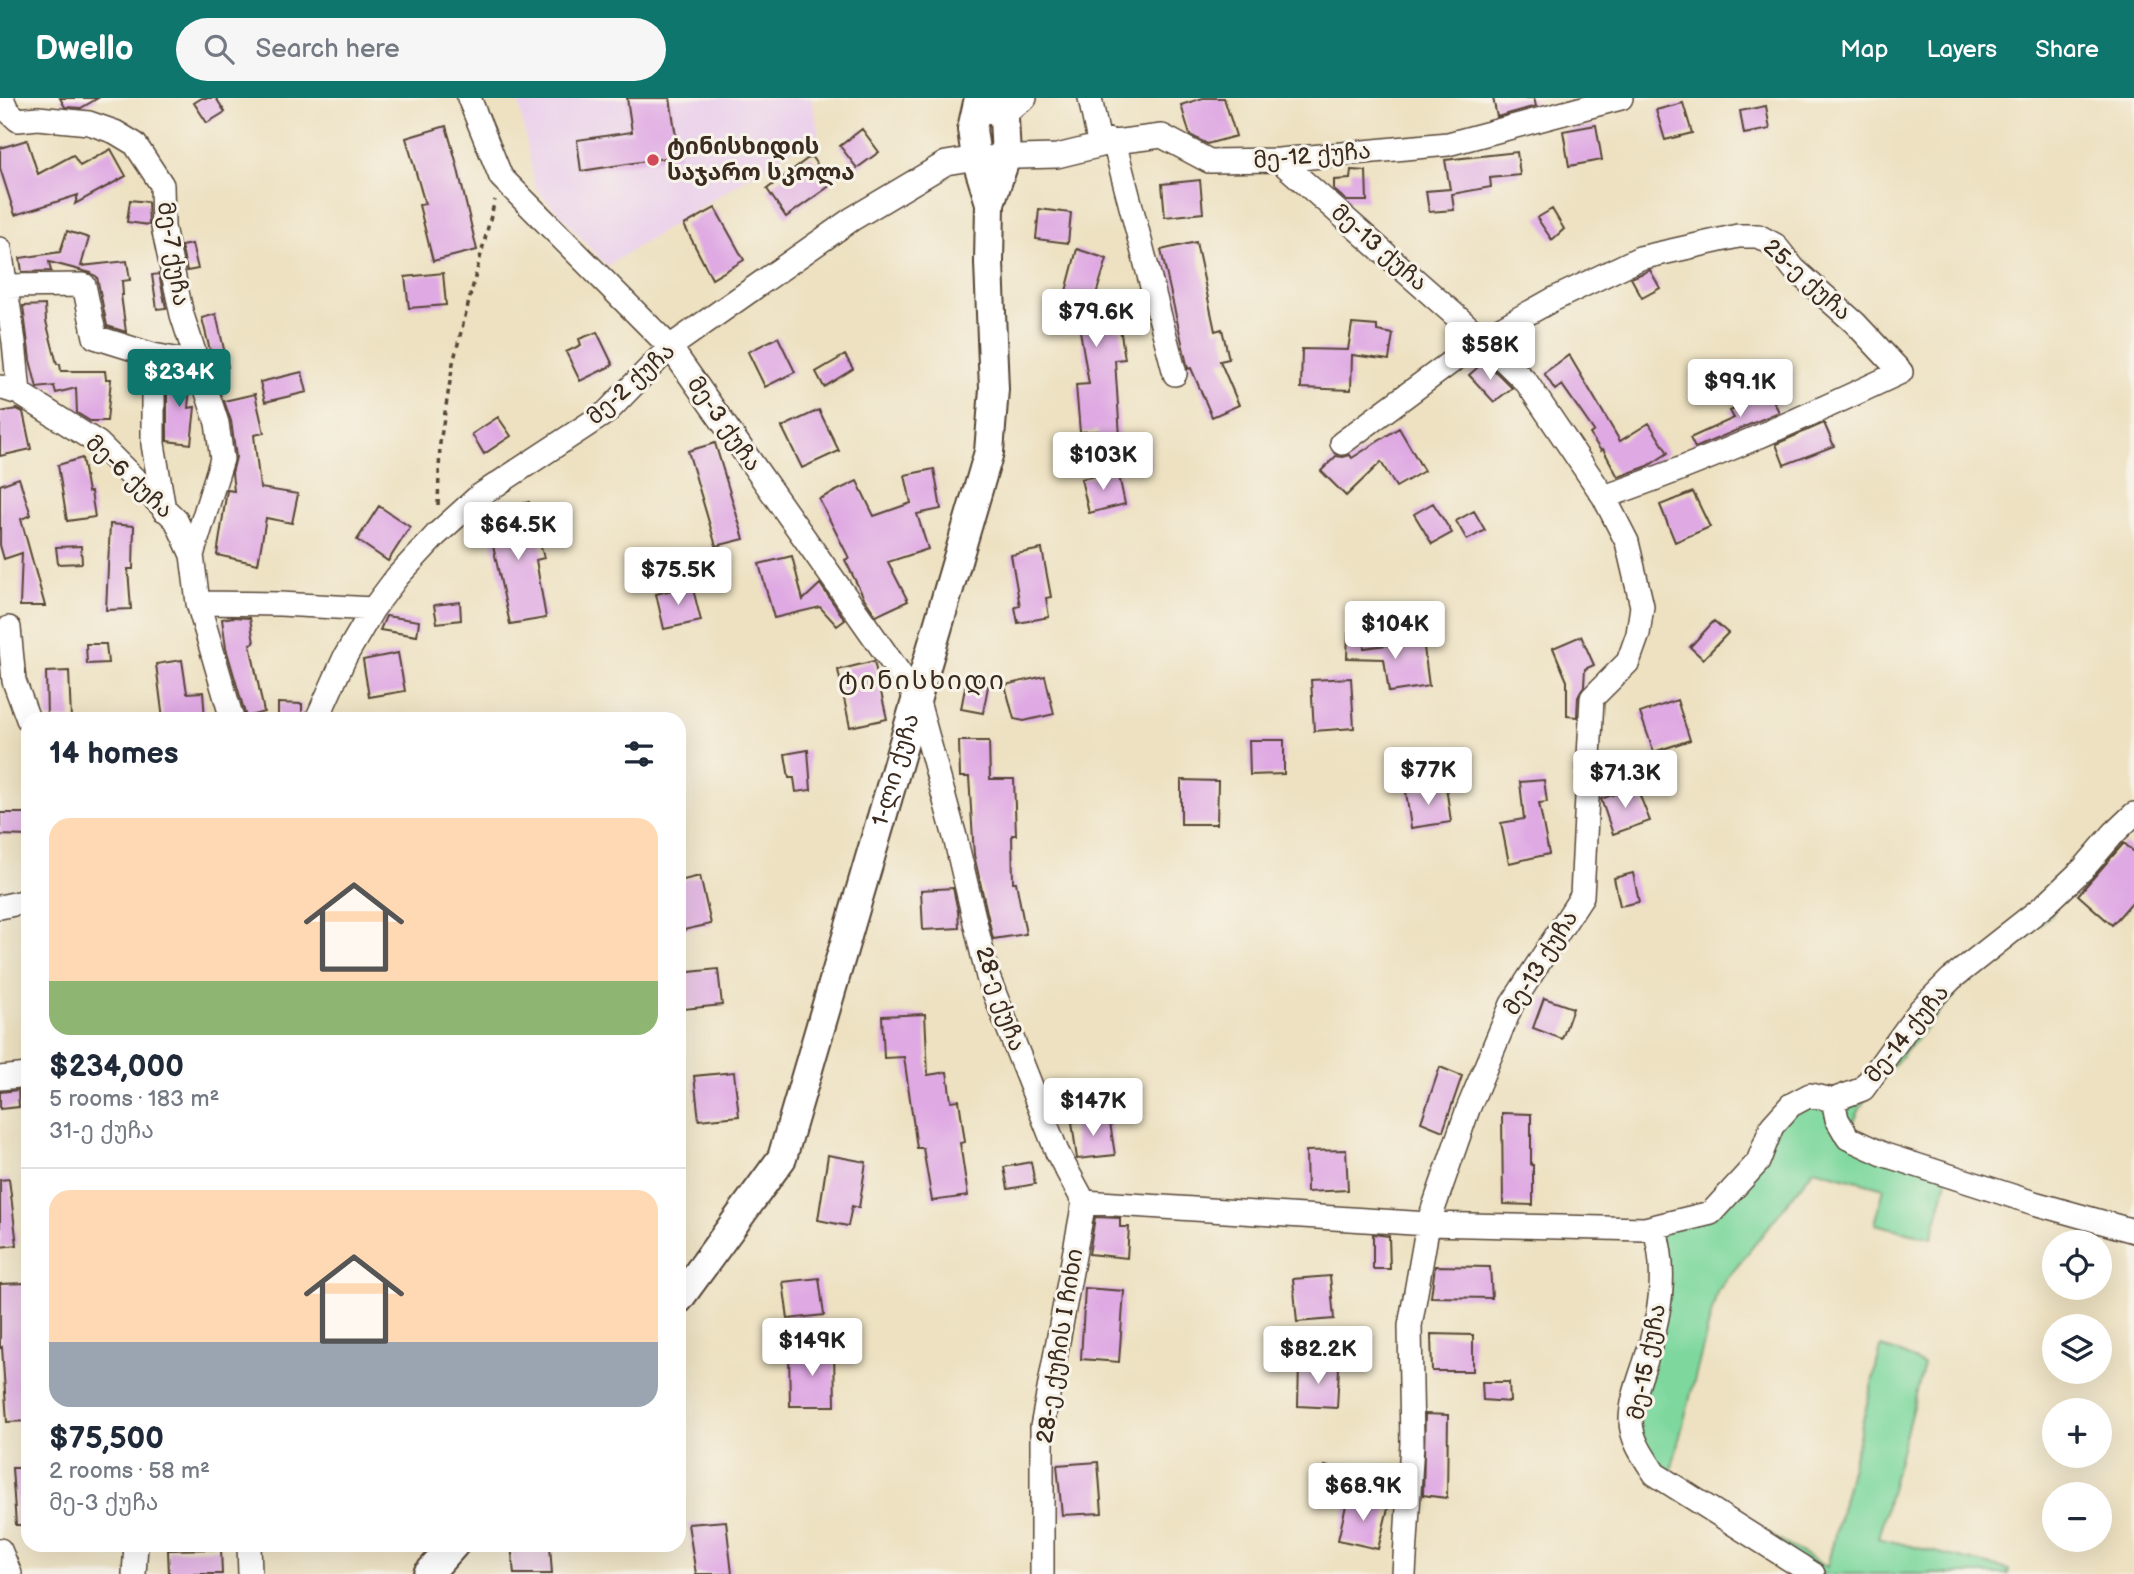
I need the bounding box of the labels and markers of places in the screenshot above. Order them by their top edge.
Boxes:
place label: ტინისხიდის საჯარო სკოლა [667,133,855,187]
marker: ტინისხიდის საჯარო სკოლა [645,152,661,168]
pin: $79.6K [1039,289,1153,349]
pin: $58K [1449,322,1531,382]
pin: $234K [130,350,228,409]
pin: $99.1K [1683,360,1797,419]
pin: $103K [1054,432,1152,492]
pin: $64.5K [461,503,575,562]
pin: $75.5K [621,547,735,607]
pin: $104K [1346,602,1444,661]
pin: $77K [1387,748,1469,807]
pin: $71.3K [1568,750,1682,810]
pin: $147K [1044,1079,1142,1138]
pin: $149K [763,1318,861,1378]
pin: $82.2K [1261,1326,1375,1386]
pin: $68.9K [1306,1464,1420,1523]

